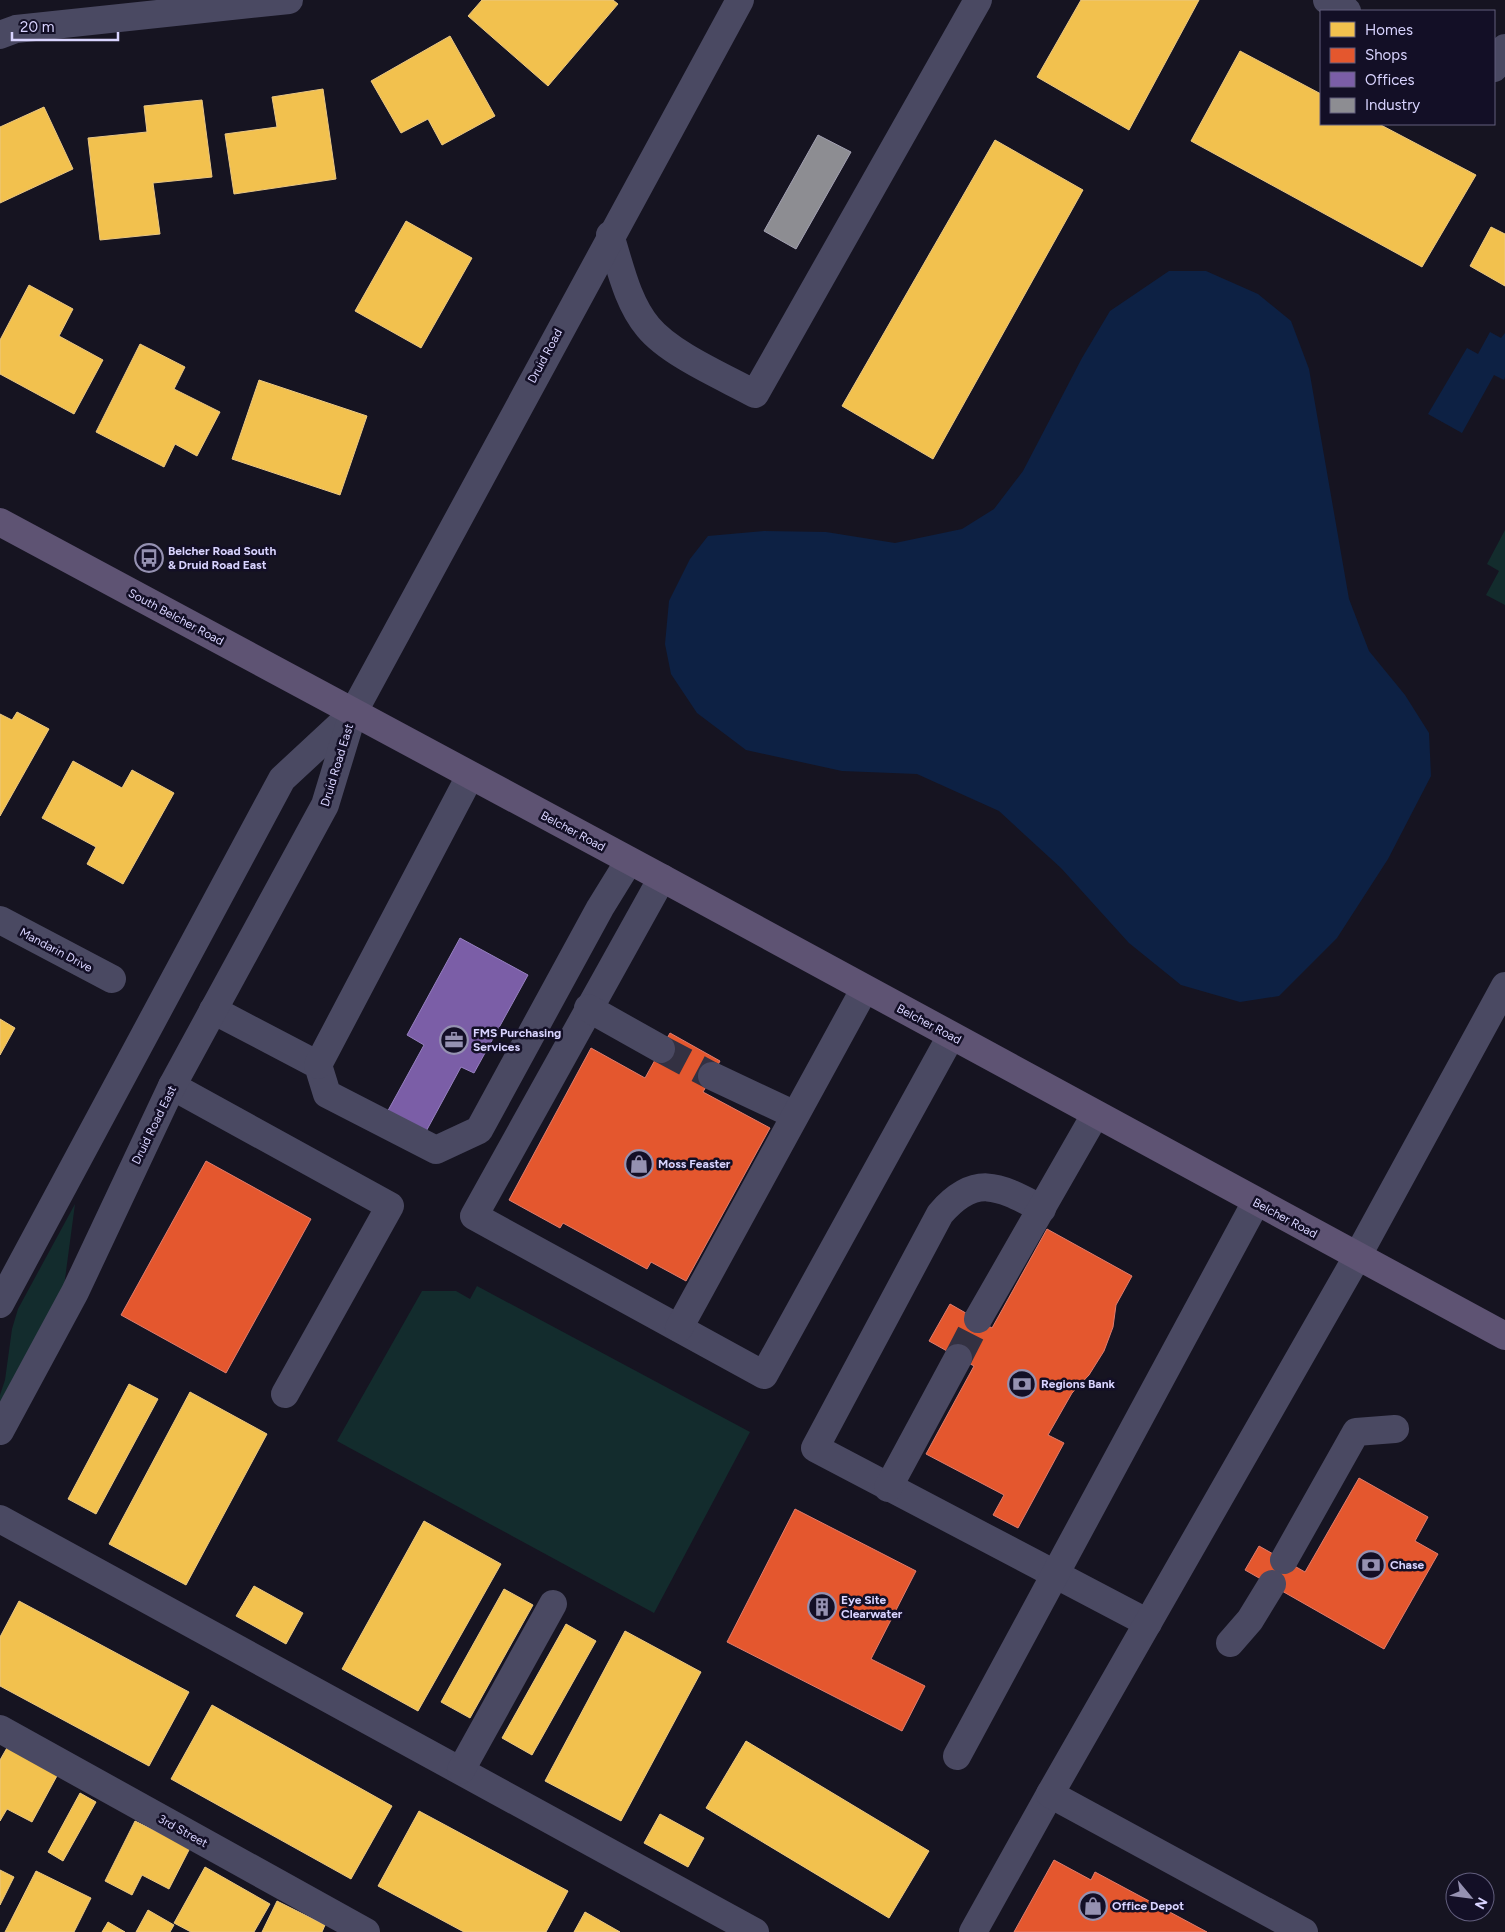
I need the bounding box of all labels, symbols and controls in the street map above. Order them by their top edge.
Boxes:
scale bar [12,10,119,42]
legend [1320,10,1495,125]
text: 20 m [20,18,54,36]
text: Homes [1365,21,1413,39]
text: Shops [1365,46,1407,64]
text: Offices [1365,71,1415,89]
text: Industry [1365,96,1420,114]
street label: Druid Road [525,326,565,386]
bus stop icon: Belcher Road South & Druid Road East [134,543,164,573]
place label: Belcher Road South & Druid Road East [168,544,276,572]
street label: South Belcher Road [126,586,226,648]
street label: Druid Road East [318,722,356,808]
street label: Belcher Road [538,808,608,854]
street label: Mandarin Drive [17,925,95,975]
street label: Belcher Road [894,1001,964,1047]
office icon: FMS Purchasing Services [439,1025,469,1055]
place label: FMS Purchasing Services [473,1026,561,1054]
street label: Druid Road East [129,1083,179,1167]
shop icon: Moss Feaster [624,1149,654,1179]
place label: Moss Feaster [658,1157,731,1171]
street label: Belcher Road [1250,1195,1320,1241]
bank icon: Regions Bank [1007,1369,1037,1399]
place label: Regions Bank [1041,1377,1116,1391]
bank icon: Chase [1356,1550,1386,1580]
place label: Chase [1390,1558,1425,1572]
building icon: Eye Site Clearwater [807,1592,837,1622]
place label: Eye Site Clearwater [841,1593,903,1621]
street label: 3rd Street [156,1812,210,1850]
north arrow [1445,1872,1495,1922]
shop icon: Office Depot [1078,1891,1108,1921]
text: N [1471,1894,1491,1912]
place label: Office Depot [1112,1899,1184,1913]

